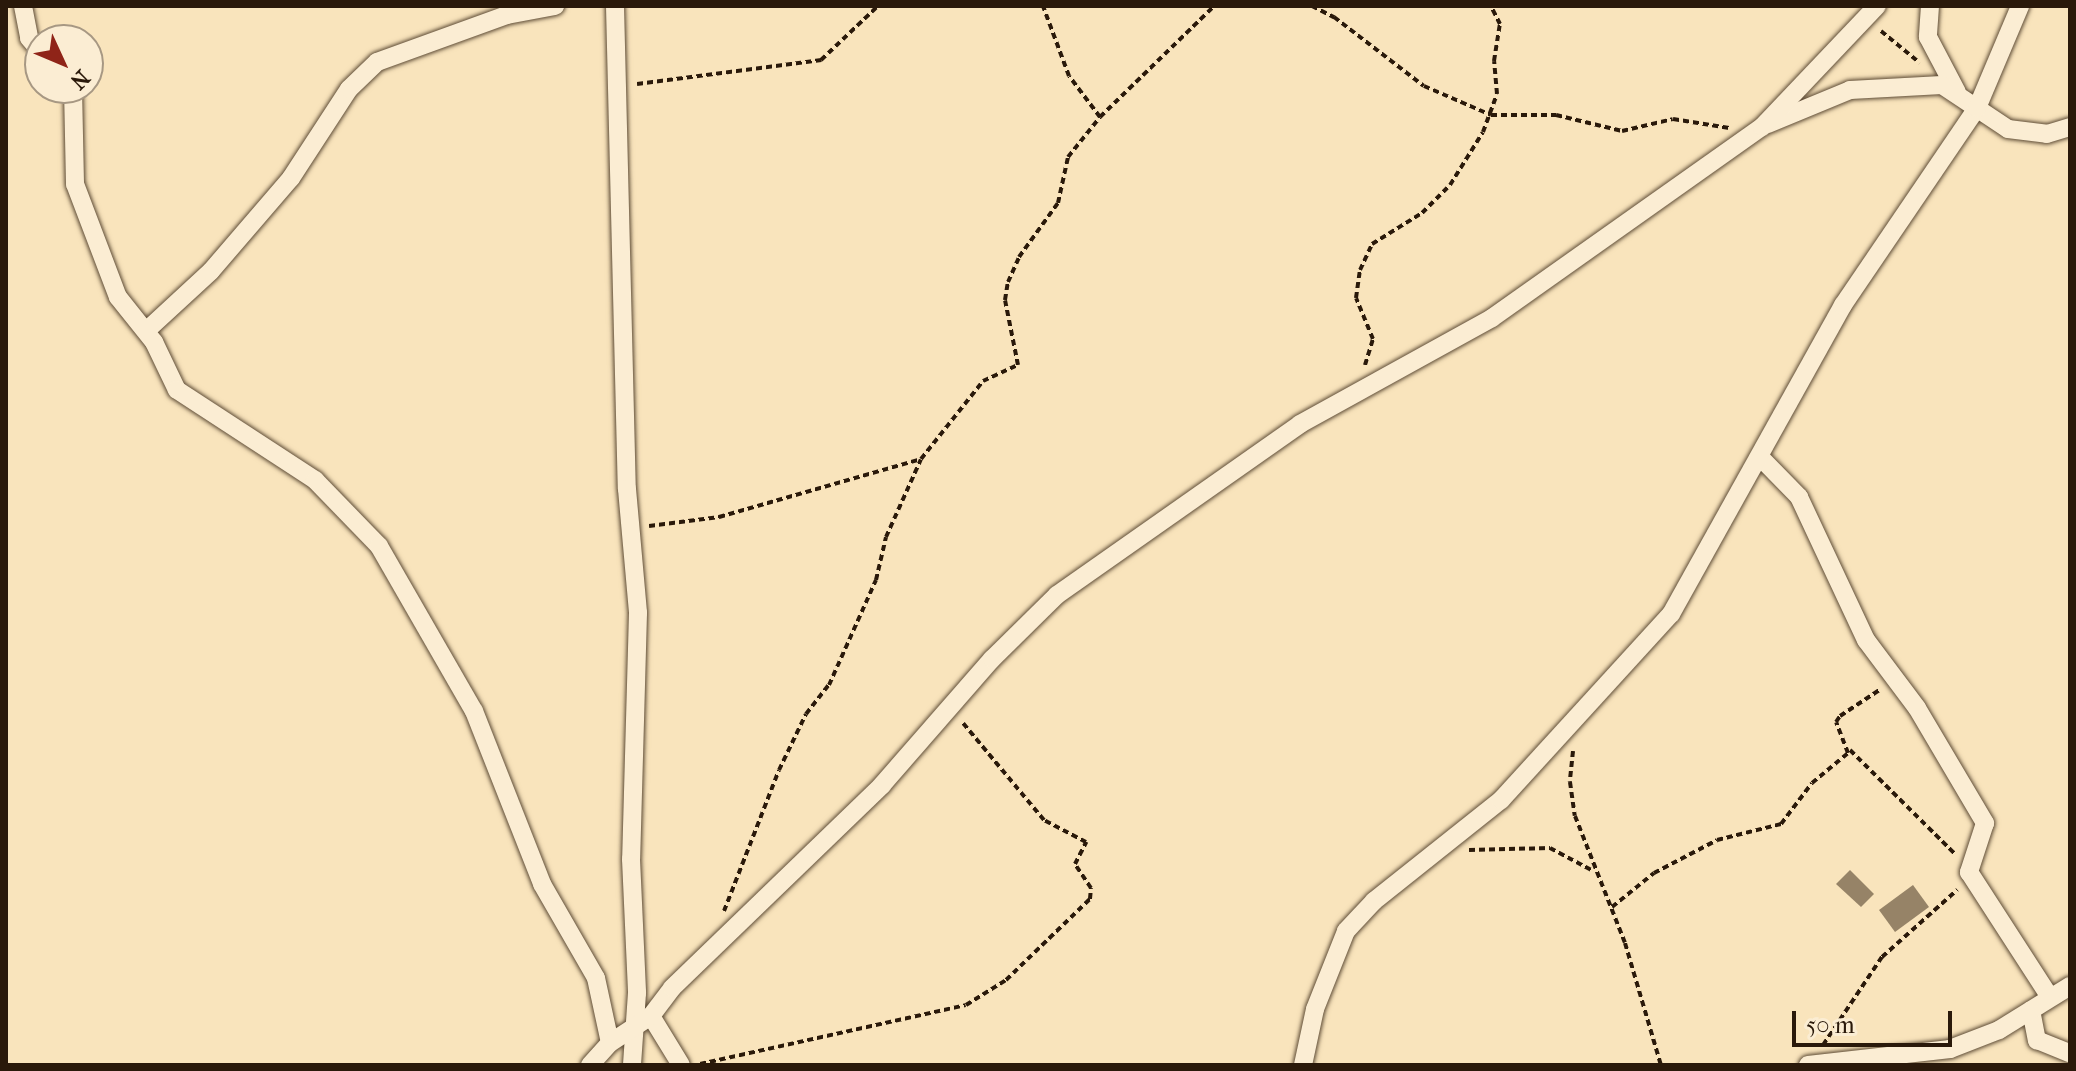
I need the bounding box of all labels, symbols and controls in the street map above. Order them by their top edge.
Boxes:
north arrow [24,24,104,104]
text: N [65,64,95,94]
scale bar [1796,995,1956,1045]
text: 50 m [1806,1011,1855,1039]

